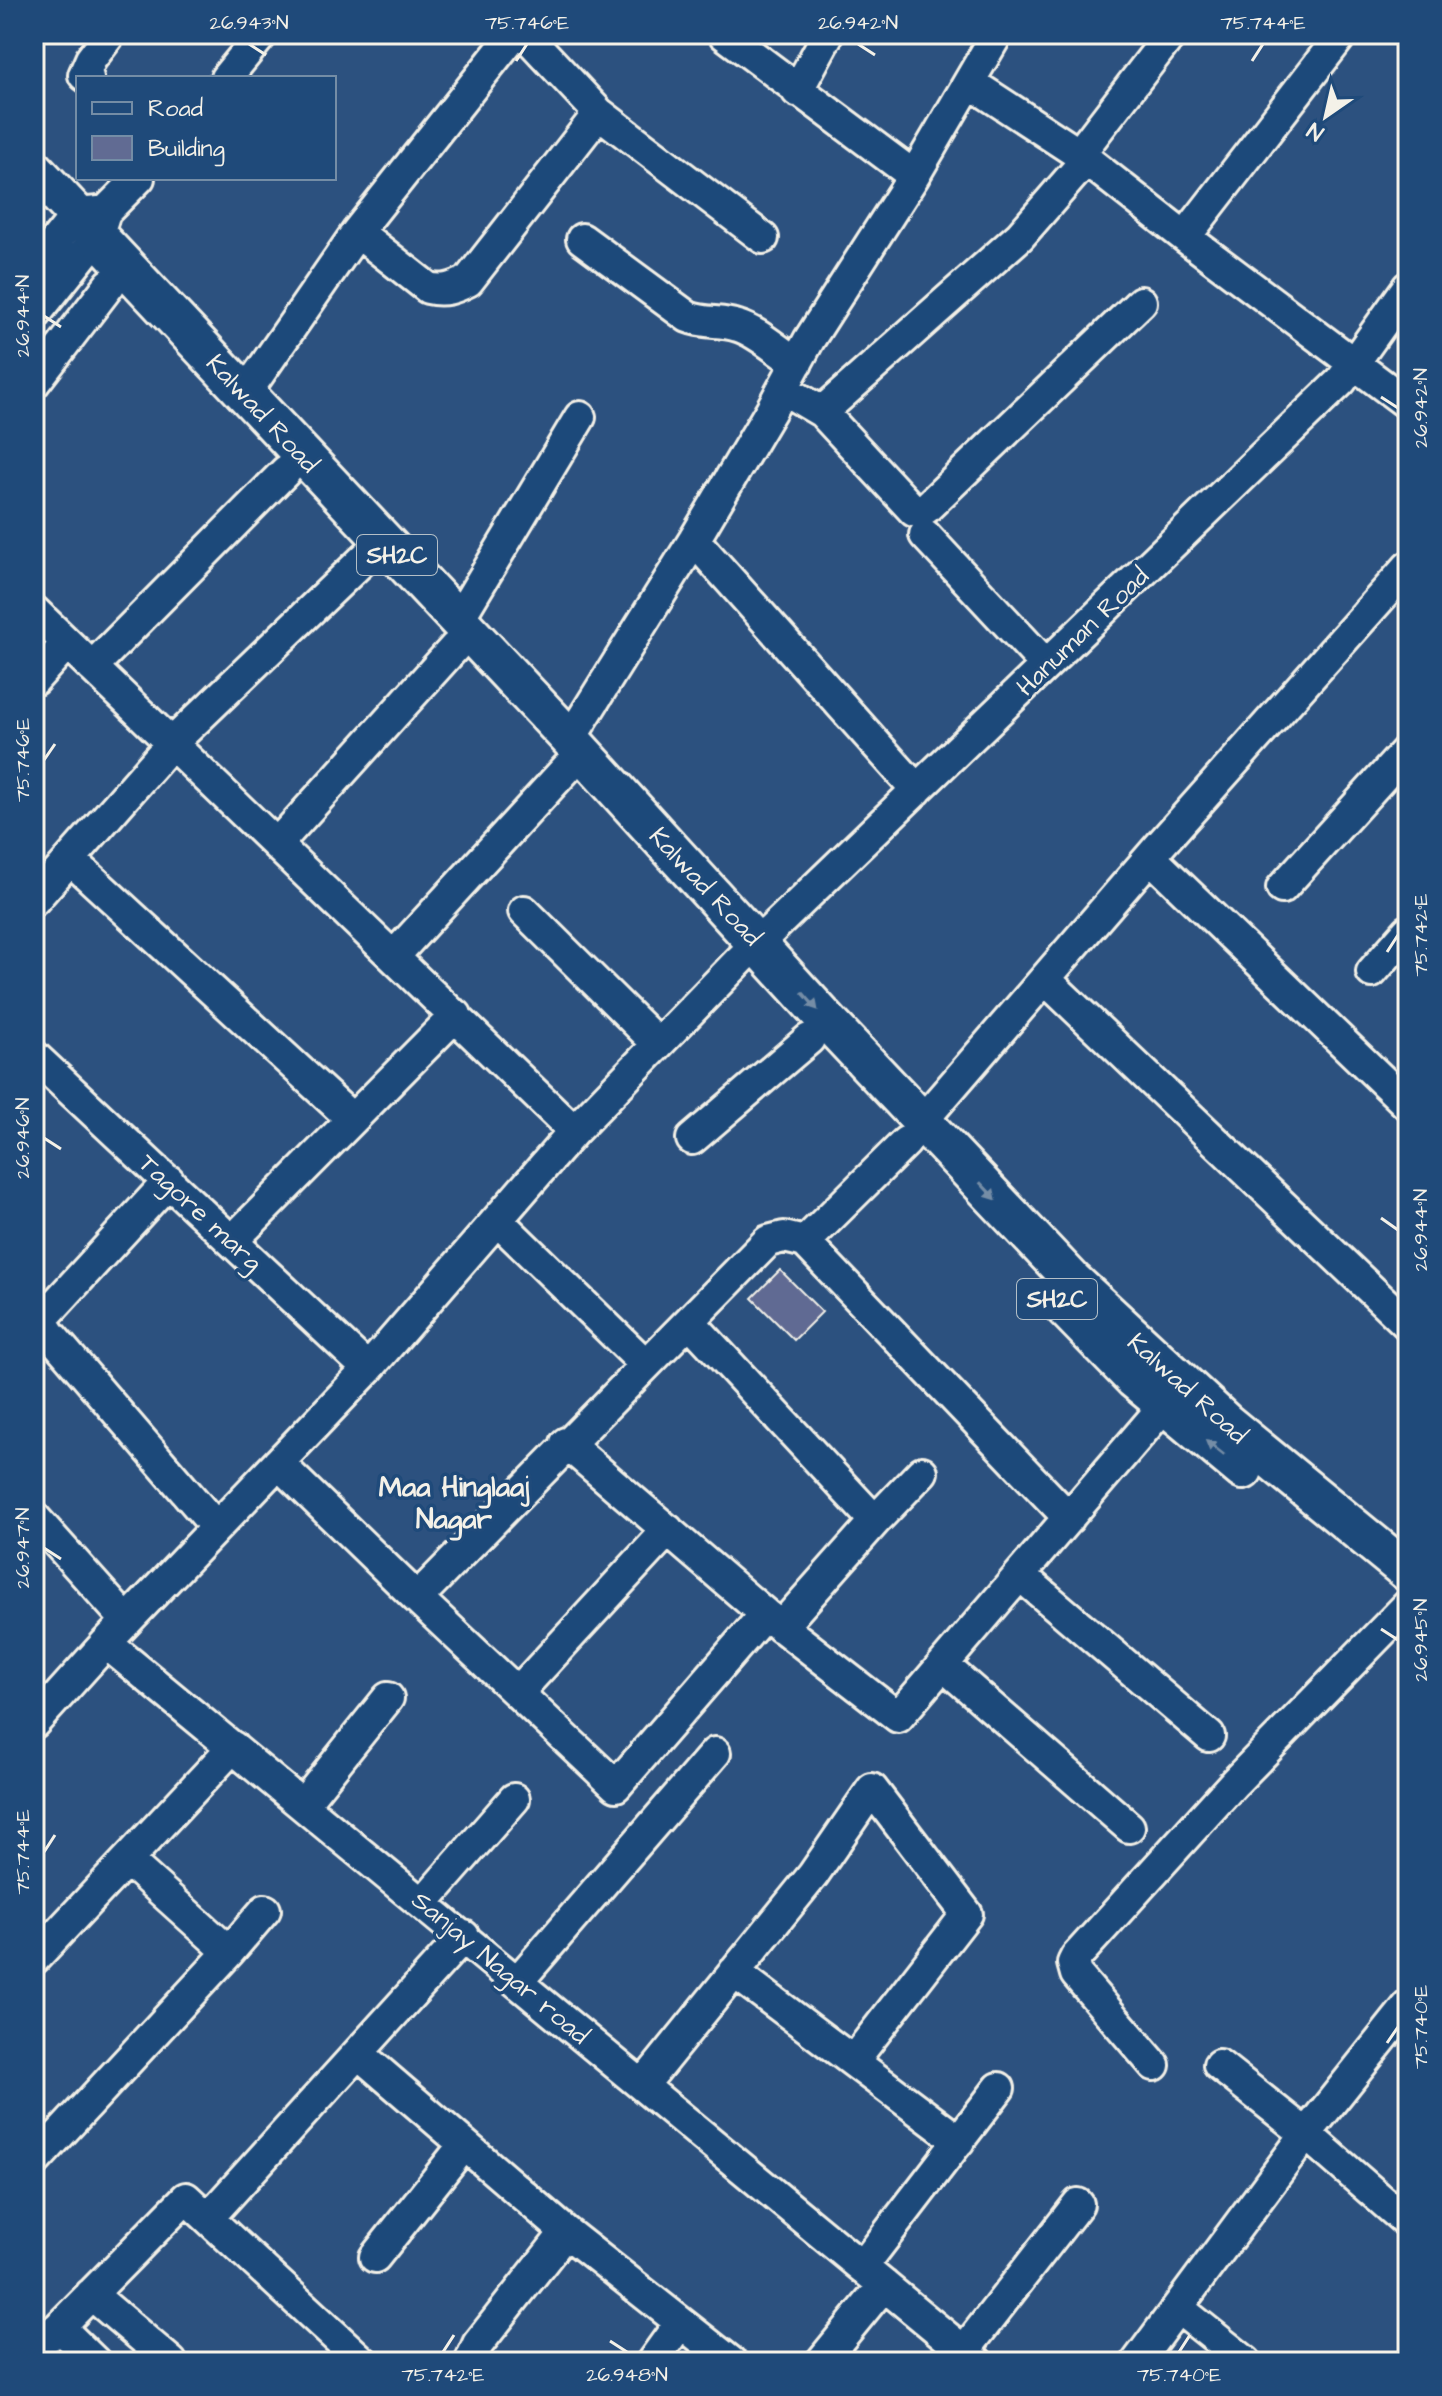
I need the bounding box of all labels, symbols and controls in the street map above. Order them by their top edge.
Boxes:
text: 26.943°N [210,9,288,37]
text: 75.746°E [485,9,569,37]
text: 26.942°N [818,9,898,37]
text: 75.744°E [1220,9,1306,37]
legend [76,76,336,180]
north arrow [1286,76,1366,156]
text: Road [148,92,203,126]
text: N [1301,115,1330,148]
text: Building [148,132,225,167]
text: 26.944°N [9,275,37,357]
street label: Kalwad Road [198,346,327,481]
text: 26.942°N [1407,368,1435,448]
road number: SH2C [357,535,437,575]
street label: Hanuman Road [1008,559,1157,704]
text: 75.746°E [9,718,37,802]
street label: Kalwad Road [641,819,770,954]
text: 75.742°E [1407,893,1435,976]
one-way arrow [801,991,818,1011]
text: 26.946°N [9,1097,37,1179]
street label: Tagore marg [129,1146,270,1281]
one-way arrow [978,1181,997,1200]
text: 26.944°N [1407,1189,1435,1271]
road number: SH2C [1017,1279,1097,1319]
street label: Kalwad Road [1119,1325,1255,1453]
one-way arrow [1205,1441,1225,1457]
district label: Maa Hinglaaj Nagar [379,1468,530,1541]
text: 26.947°N [9,1507,37,1589]
text: 26.945°N [1407,1599,1435,1681]
text: 75.744°E [9,1809,37,1895]
street label: Sanjay Nagar road [403,1883,597,2054]
text: 75.740°E [1407,1985,1435,2069]
text: 75.742°E [402,2361,485,2389]
text: 26.948°N [586,2361,668,2389]
text: 75.740°E [1137,2361,1221,2389]

